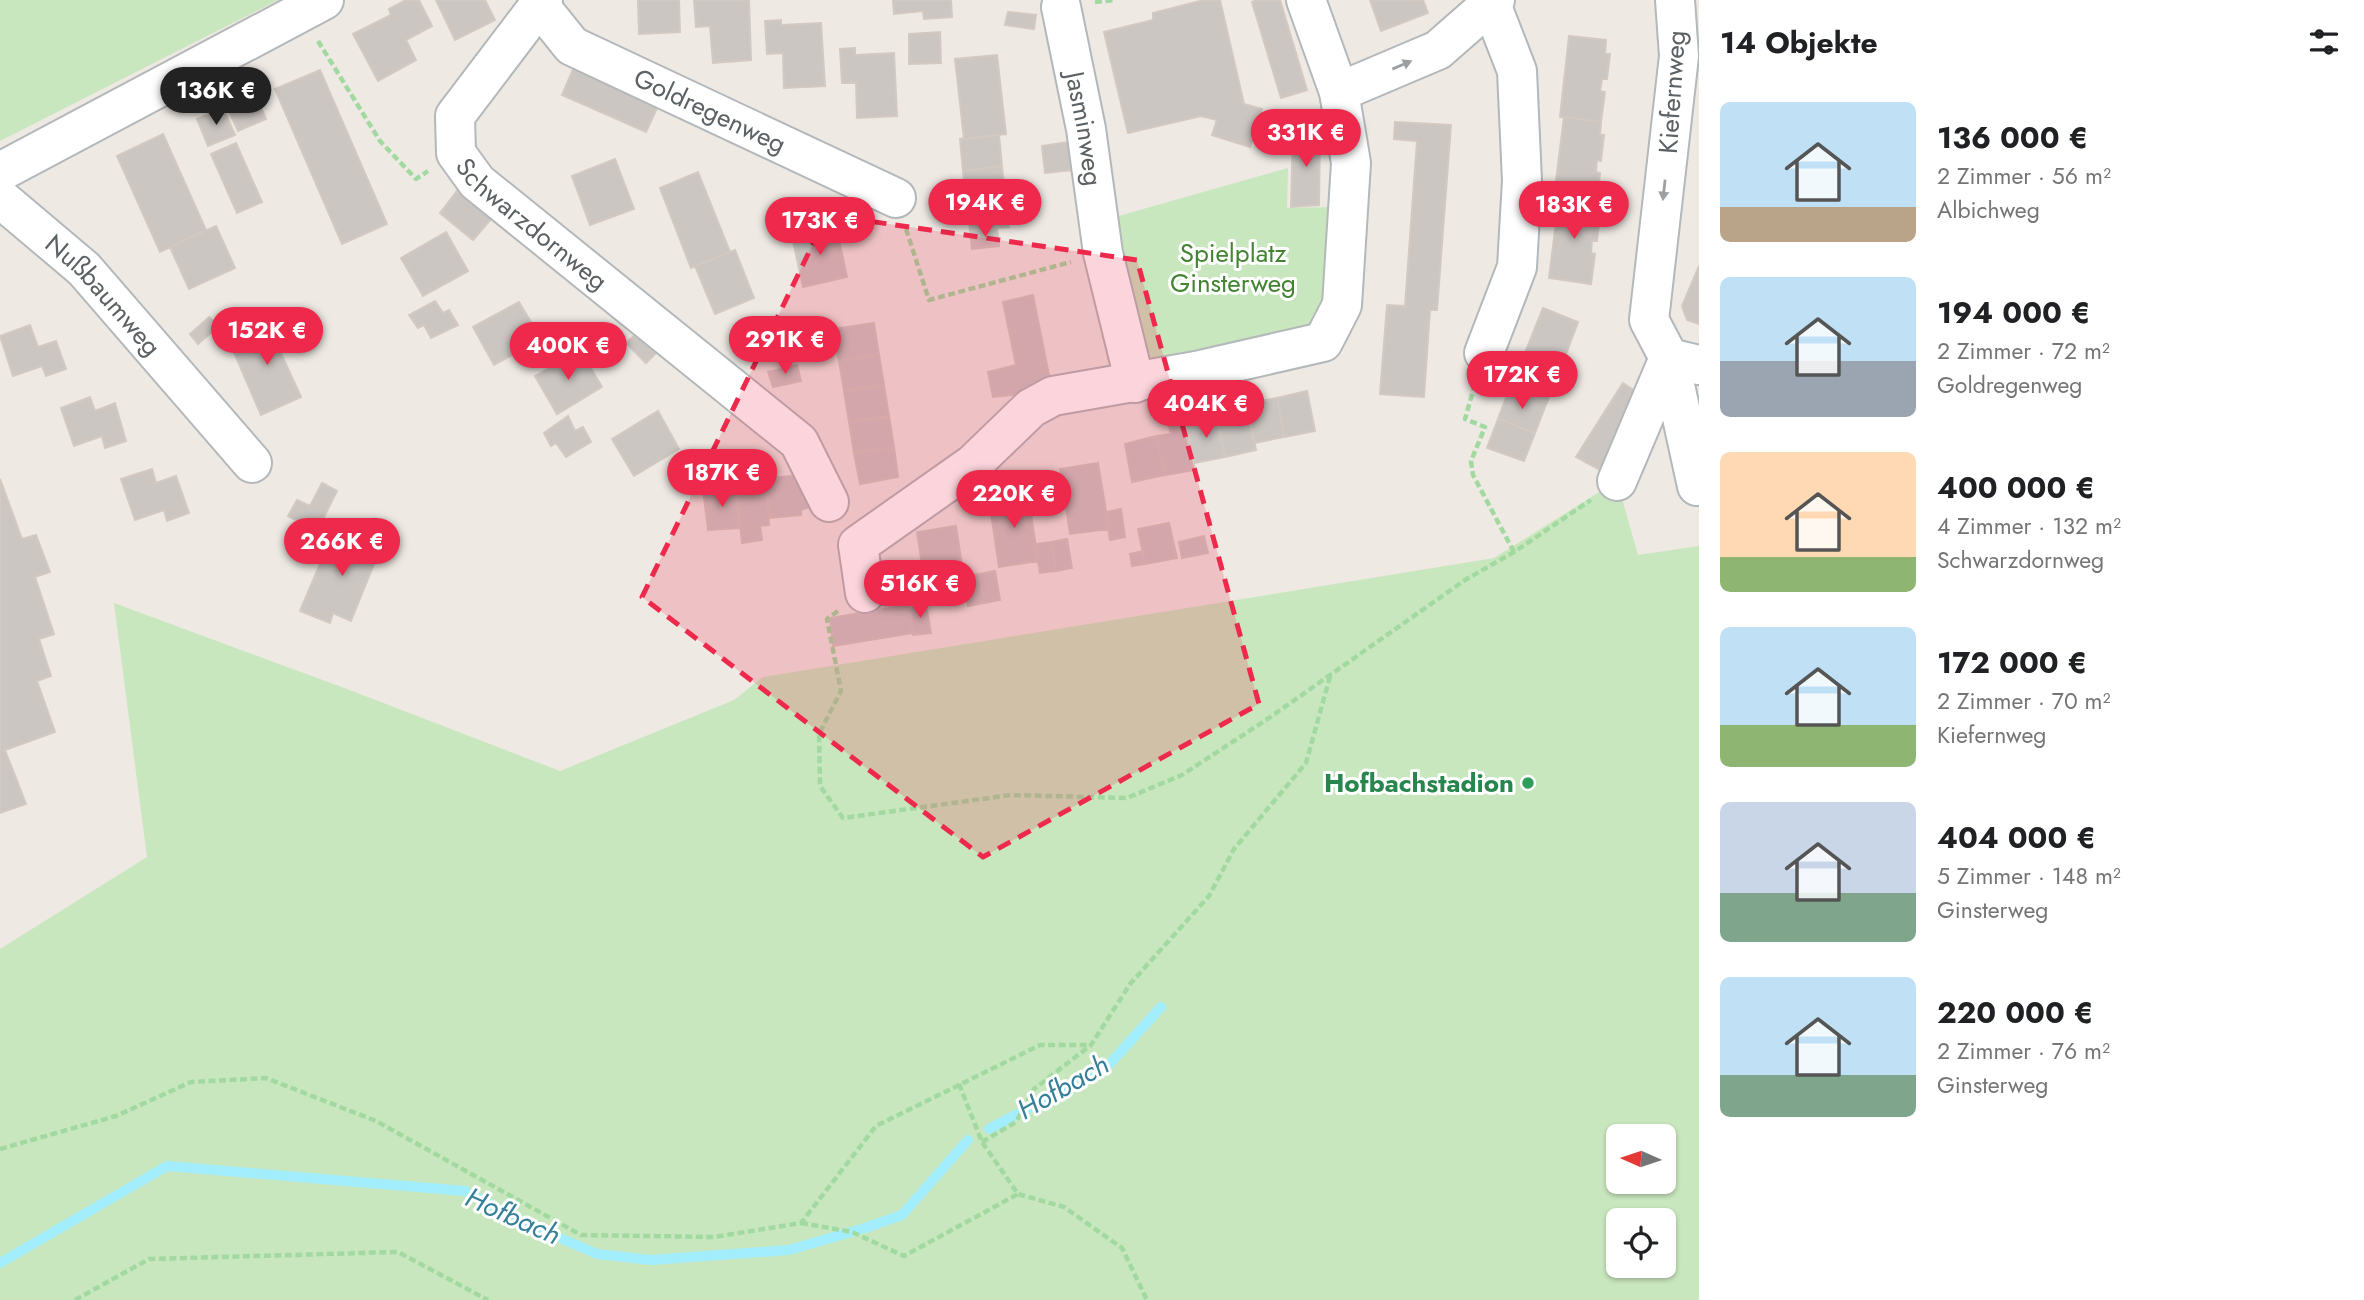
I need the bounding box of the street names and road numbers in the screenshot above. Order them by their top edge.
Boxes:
street label: Kiefernweg [1649,29,1695,155]
street label: Goldregenweg [627,59,792,163]
street label: Jasminweg [1055,65,1113,188]
street label: Schwarzdornweg [446,150,616,299]
street label: Nußbaumweg [37,225,170,364]

